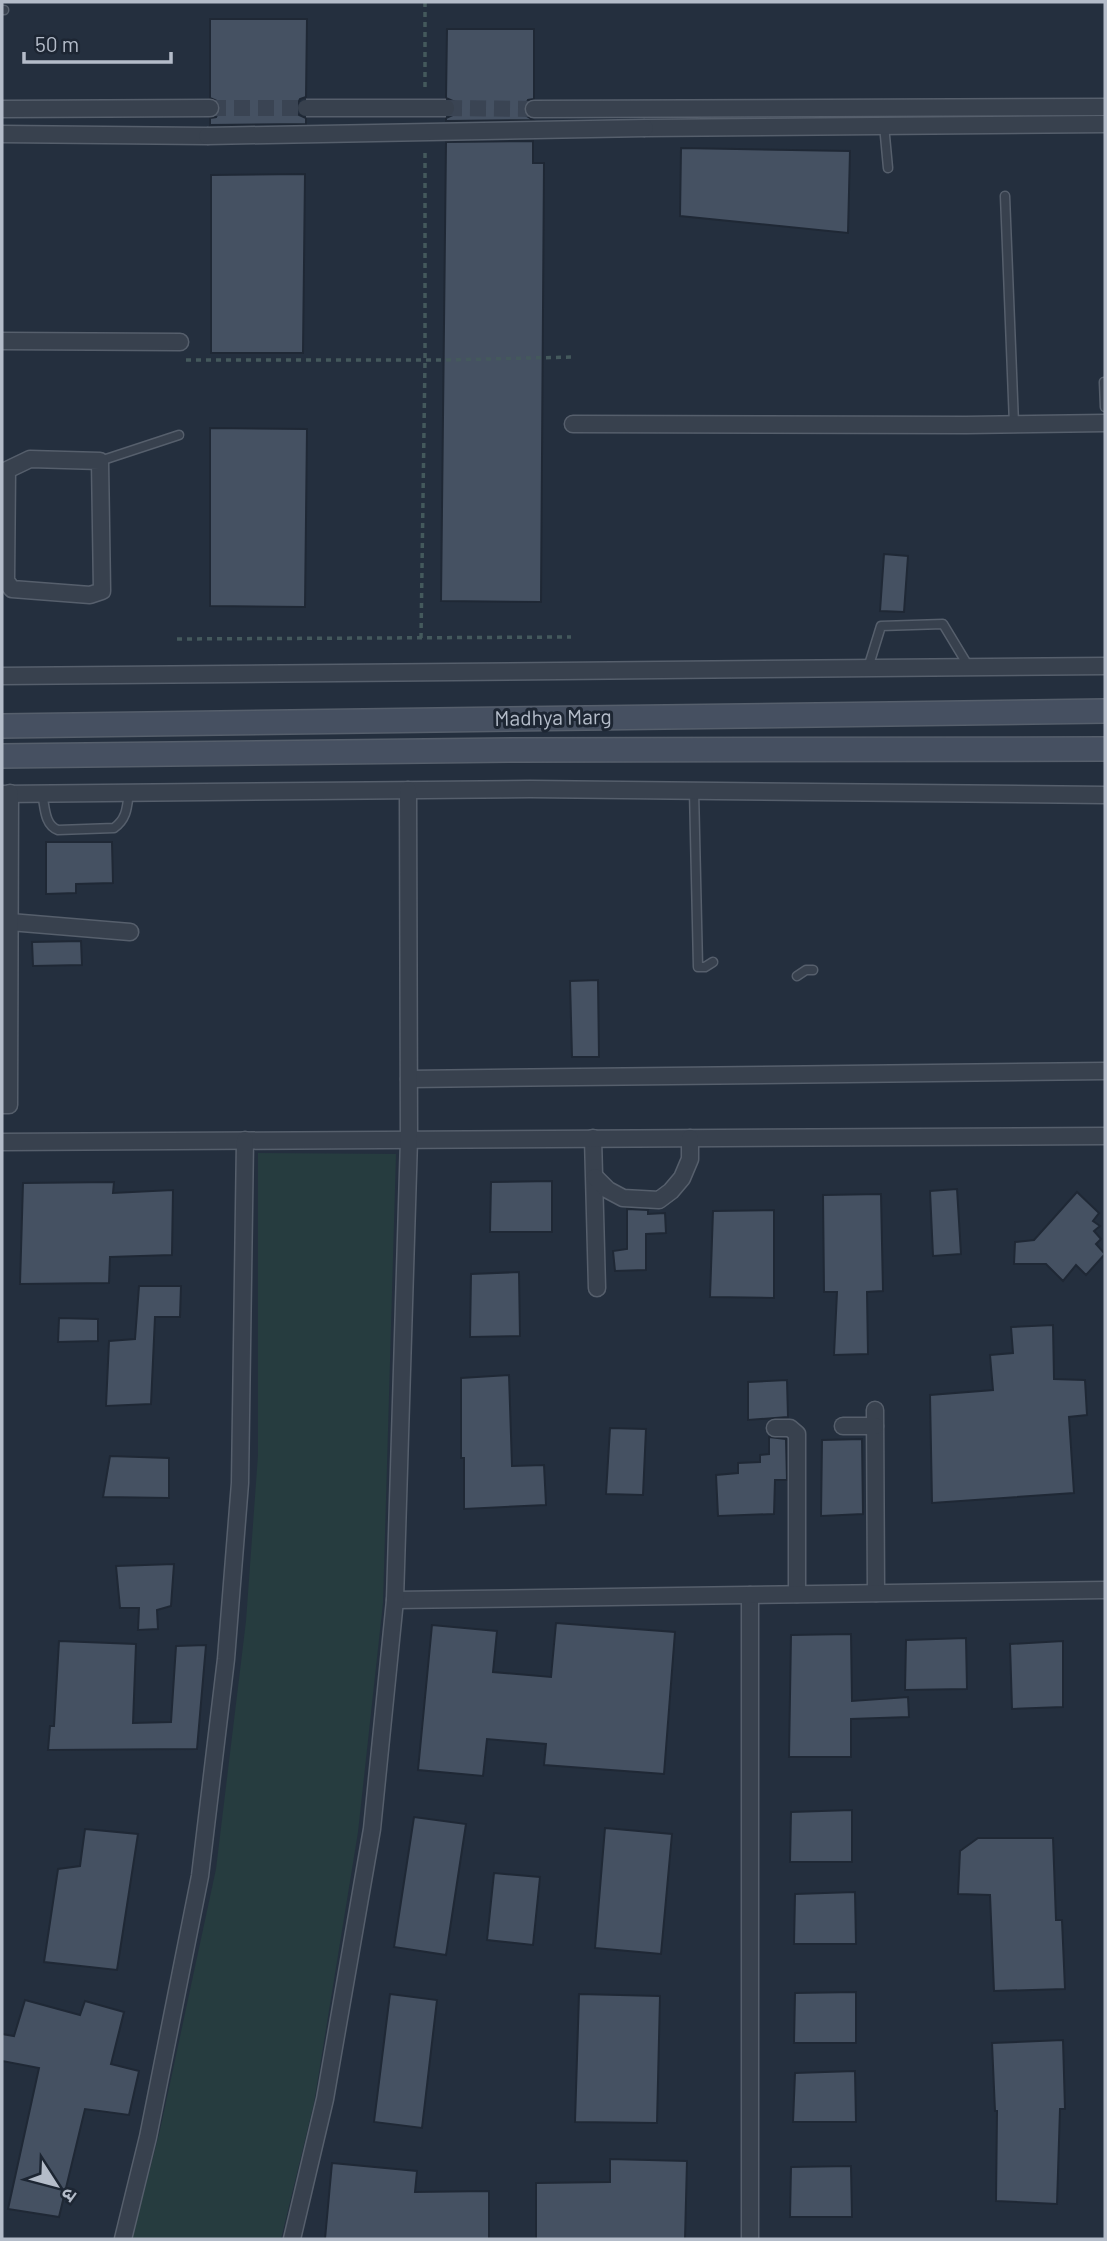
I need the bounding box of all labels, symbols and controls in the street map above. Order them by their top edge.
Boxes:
scale bar [24,21,172,65]
text: 50 m [35,31,79,56]
street label: Madhya Marg [494,703,612,730]
north arrow [21,2150,91,2220]
text: उ [57,2184,83,2207]

